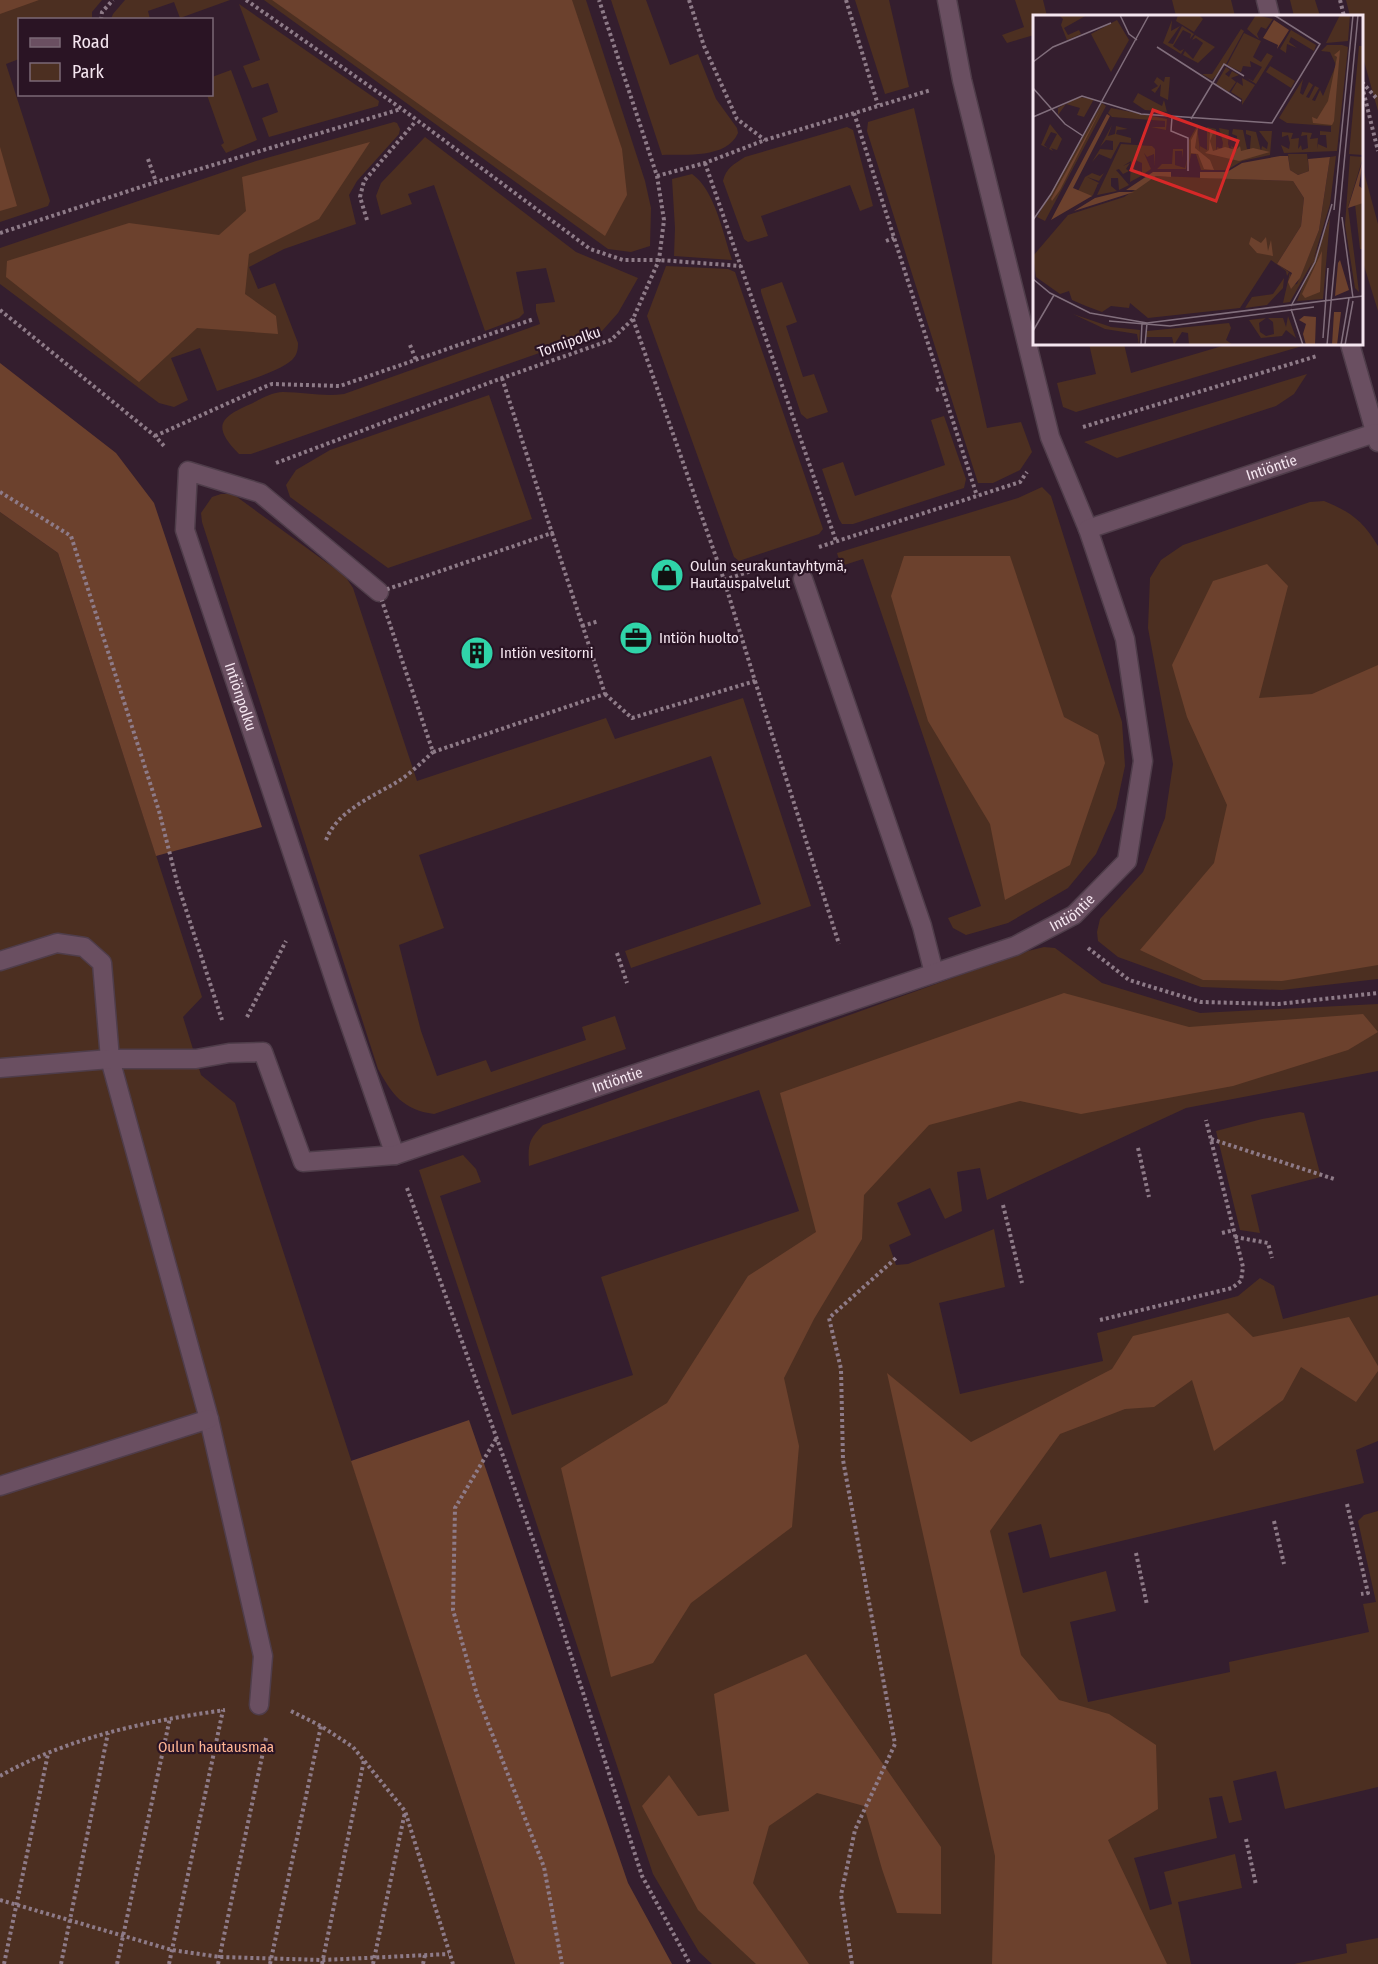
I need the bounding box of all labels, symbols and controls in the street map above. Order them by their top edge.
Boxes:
inset map [1033,15,1363,345]
legend [18,18,213,96]
text: Road [72,31,109,53]
text: Park [72,61,105,83]
street label: Tornipolku [535,323,603,361]
street label: Intiöntie [1244,451,1299,484]
shop icon: Oulun seurakuntayhtymä, Hautauspalvelut [649,557,685,593]
place label: Oulun seurakuntayhtymä, Hautauspalvelut [690,557,847,592]
office icon: Intiön huolto [618,620,654,656]
place label: Intiön huolto [659,629,739,647]
building icon: Intiön vesitorni [459,635,495,671]
place label: Intiön vesitorni [500,644,594,662]
street label: Intiönpolku [221,660,260,733]
street label: Intiöntie [1046,890,1099,935]
street label: Intiöntie [590,1063,645,1097]
park label: Oulun hautausmaa [158,1738,274,1756]

